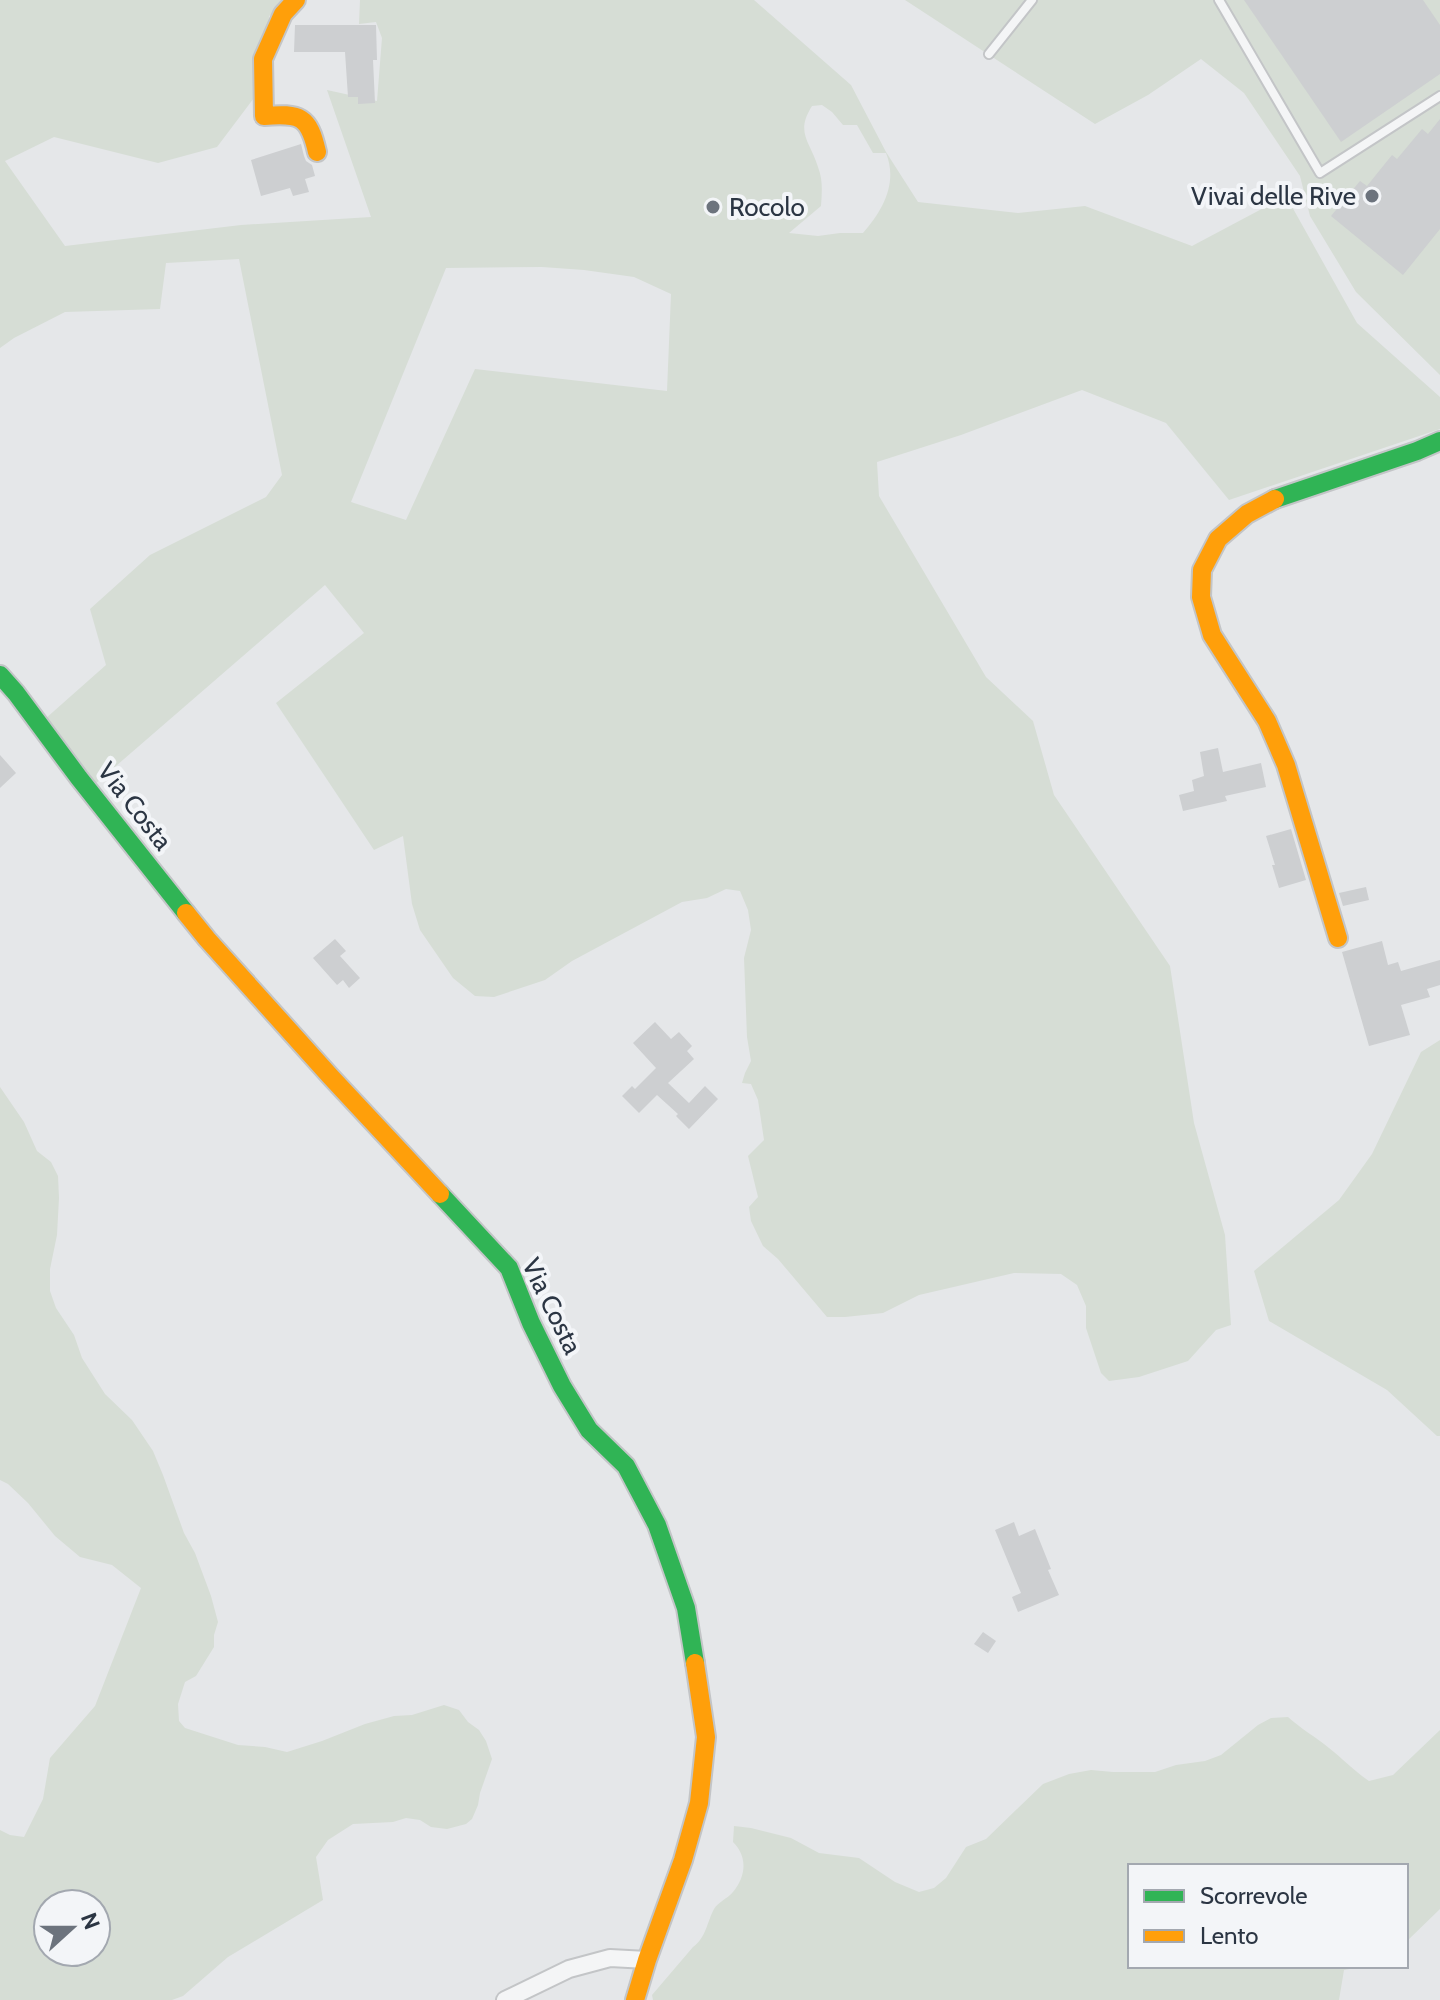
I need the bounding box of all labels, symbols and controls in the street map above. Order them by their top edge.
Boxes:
place label: Vivai delle Rive [1191,180,1356,212]
marker: Vivai delle Rive [1363,187,1381,205]
place label: Rocolo [729,191,805,223]
marker: Rocolo [704,198,722,216]
street label: Via Costa [91,756,180,857]
street label: Via Costa [515,1253,589,1360]
legend [1128,1864,1408,1968]
text: Scorrevole [1200,1881,1308,1910]
north arrow [32,1888,112,1968]
text: N [75,1909,106,1933]
text: Lento [1200,1921,1259,1950]

